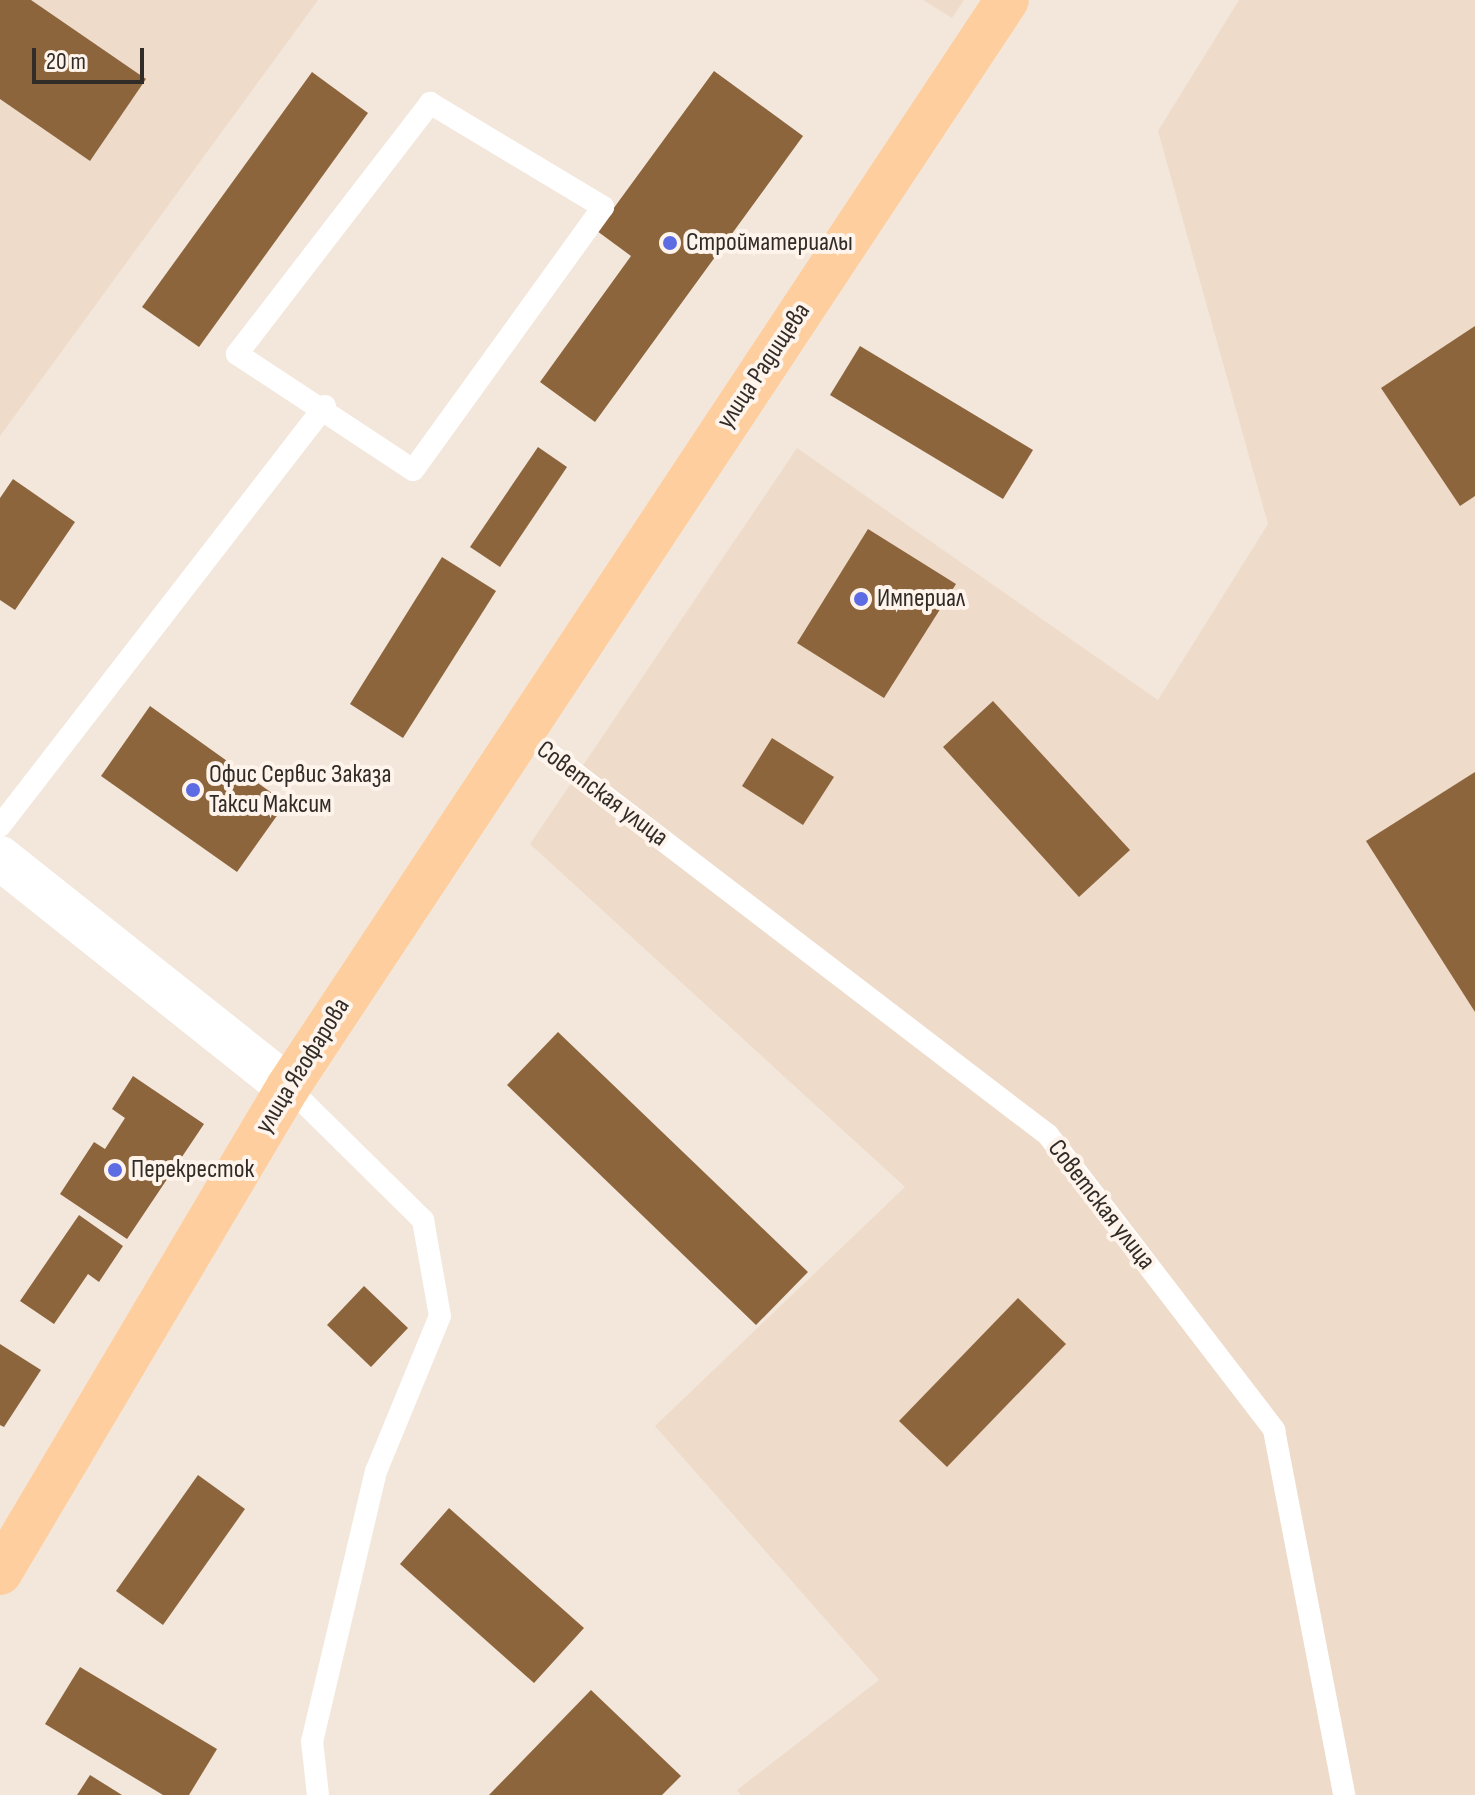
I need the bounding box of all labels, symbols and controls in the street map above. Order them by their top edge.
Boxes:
scale bar [36,32,148,82]
text: 20 m [46,47,86,76]
place label: Стройматериалы [686,227,853,259]
marker: Стройматериалы [661,234,679,252]
street label: улица Радищева [711,297,817,435]
place label: Империал [877,583,965,615]
marker: Империал [852,590,870,608]
street label: Советская улица [530,735,674,853]
place label: Офис Сервис Заказа Такси Максим [209,759,391,820]
marker: Офис Сервис Заказа Такси Максим [184,781,202,799]
street label: улица Ягофарова [249,993,357,1139]
street label: Советская улица [1041,1134,1161,1276]
place label: Перекресток [131,1154,254,1186]
marker: Перекресток [106,1161,124,1179]

